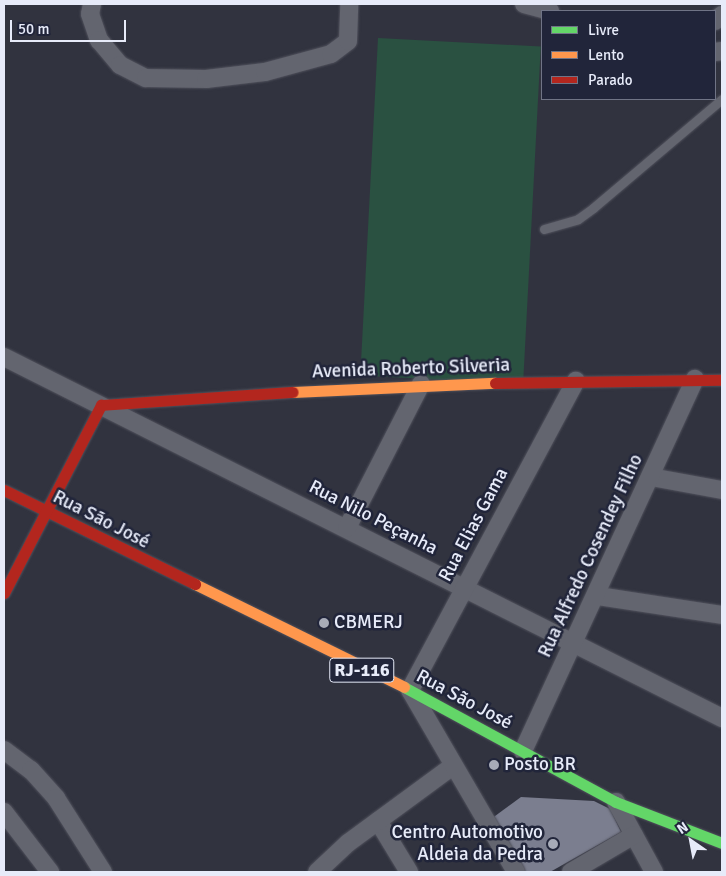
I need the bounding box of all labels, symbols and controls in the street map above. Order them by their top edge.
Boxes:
scale bar [12,10,129,42]
legend [541,10,716,100]
text: 50 m [18,20,49,38]
text: Livre [588,21,619,39]
text: Lento [588,46,624,64]
text: Parado [588,71,633,89]
street label: Avenida Roberto Silveria [312,354,510,384]
street label: Rua Alfredo Cosendey Filho [534,451,648,661]
street label: Rua Elias Gama [435,464,513,586]
street label: Rua Nilo Peçanha [305,476,441,560]
street label: Rua São José [49,486,153,554]
place label: CBMERJ [334,612,403,634]
marker: CBMERJ [318,617,330,629]
road number: RJ-116 [328,654,396,686]
street label: Rua São José [412,665,516,735]
place label: Posto BR [504,754,576,776]
marker: Posto BR [488,759,500,771]
north arrow [666,816,716,866]
text: N [674,818,691,838]
place label: Centro Automotivo Aldeia da Pedra [391,822,543,866]
marker: Centro Automotivo Aldeia da Pedra [547,838,559,850]

